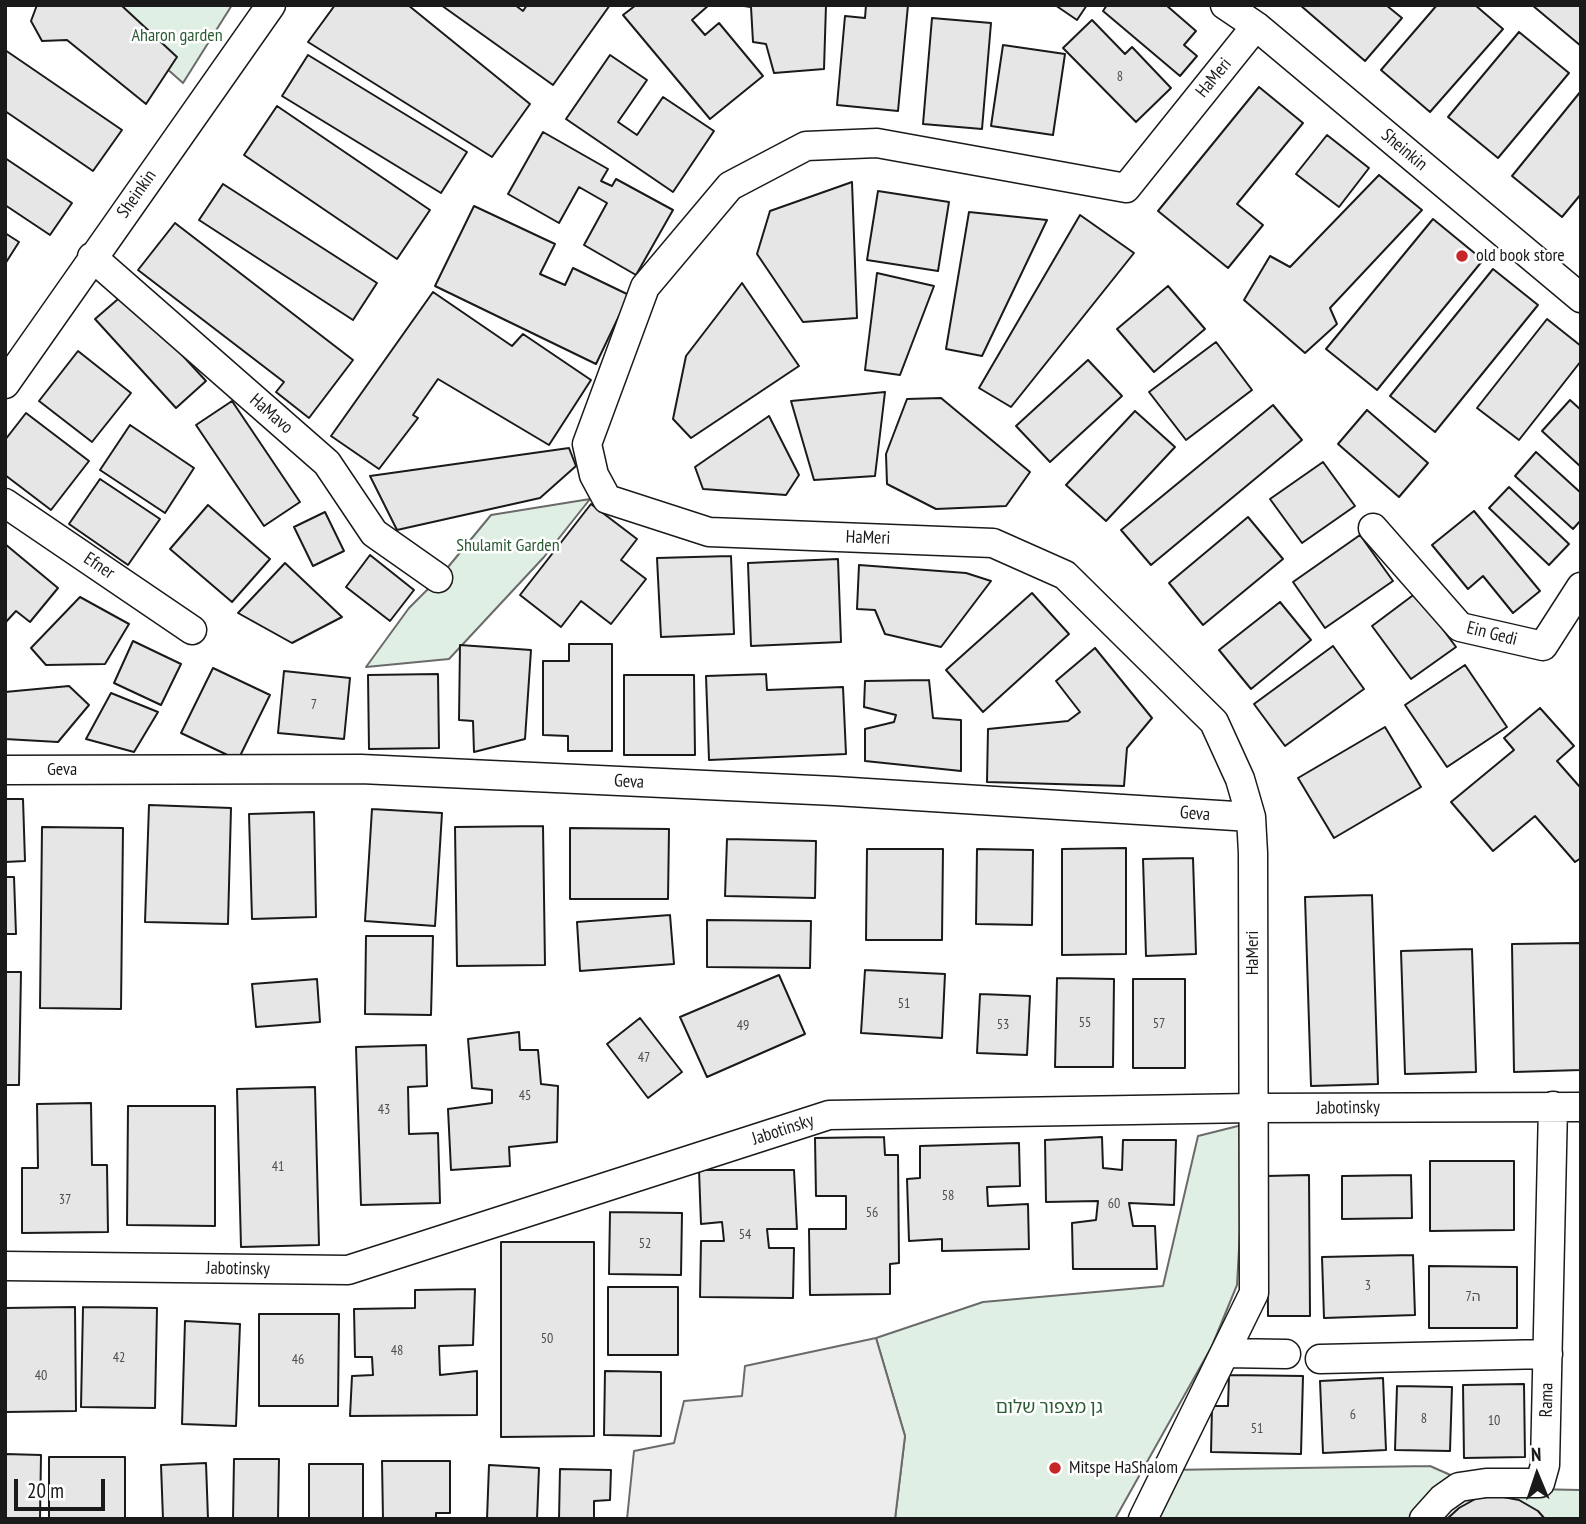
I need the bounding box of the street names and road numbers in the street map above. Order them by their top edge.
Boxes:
street label: HaMeri [1192,54,1236,102]
street label: Sheinkin [1377,124,1431,176]
street label: Sheinkin [113,166,161,222]
street label: HaMavo [245,389,297,439]
street label: HaMeri [845,526,891,550]
street label: Efner [79,548,119,584]
street label: Ein Gedi [1464,617,1520,651]
street label: Geva [47,759,77,781]
street label: Geva [613,770,645,794]
street label: Geva [1179,802,1211,826]
street label: HaMeri [1242,931,1264,975]
street label: Jabotinsky [1316,1097,1380,1119]
street label: Jabotinsky [749,1110,817,1150]
street label: Jabotinsky [206,1258,270,1280]
street label: Rama [1536,1382,1558,1418]

